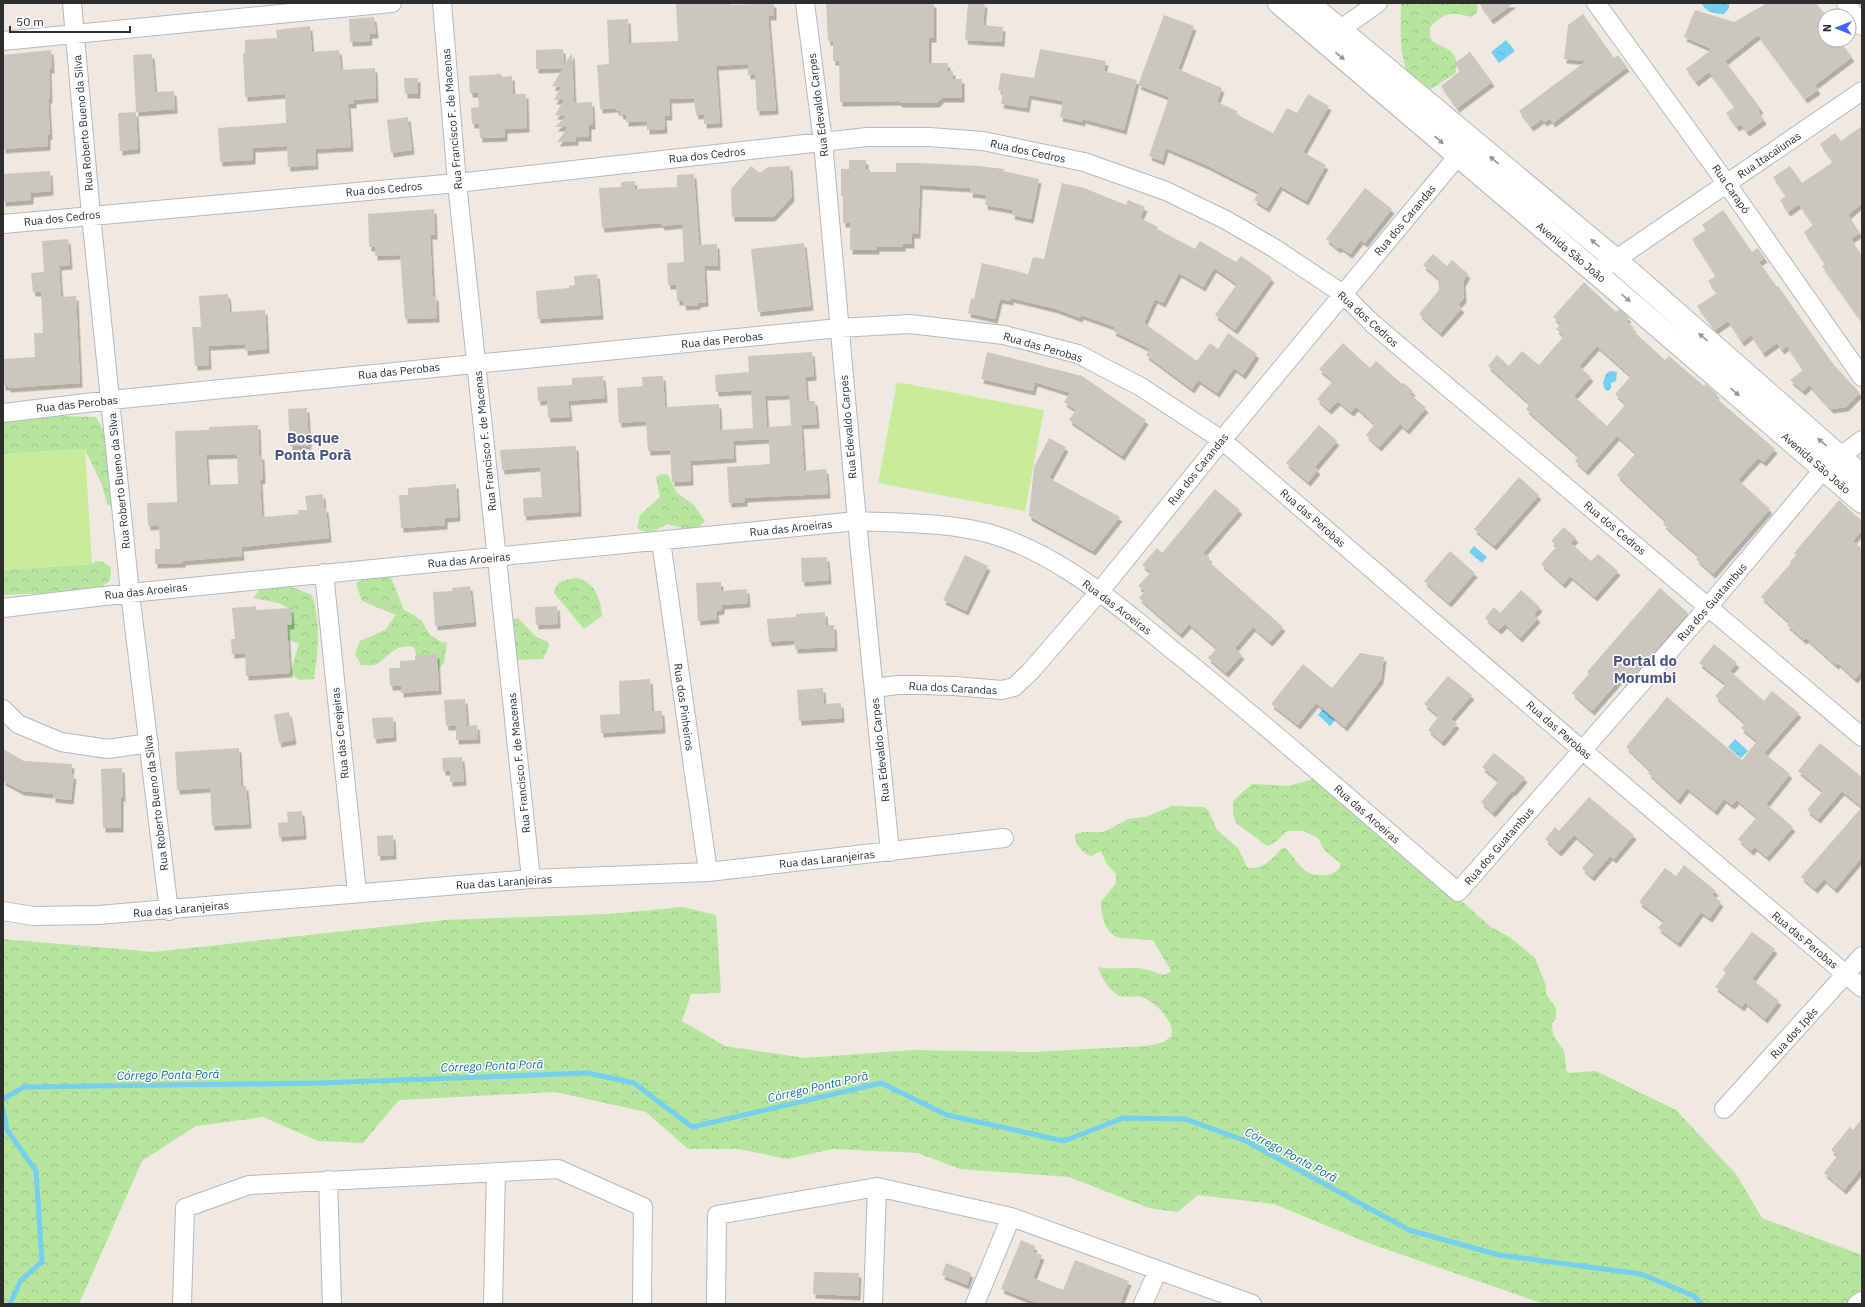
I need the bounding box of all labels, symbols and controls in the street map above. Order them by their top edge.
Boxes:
scale bar [10,8,130,34]
north arrow [1817,8,1857,48]
text: 50 m [16,14,44,29]
text: N [1820,24,1834,32]
street label: Rua Francisco F. de Macenas [439,48,465,190]
one-way arrow [1335,51,1346,60]
street label: Rua Edevaldo Carpes [805,52,831,158]
street label: Rua Roberto Bueno da Silva [70,54,96,192]
street label: Rua Itacaíunas [1735,129,1803,181]
street label: Rua dos Cedros [989,136,1067,166]
one-way arrow [1434,136,1444,145]
street label: Rua dos Cedros [668,144,746,166]
one-way arrow [1489,156,1500,164]
street label: Rua Carapó [1709,162,1753,216]
street label: Rua dos Cedros [345,179,423,199]
street label: Rua dos Carandas [1371,182,1439,258]
street label: Rua dos Cedros [23,207,101,229]
street label: Avenida São João [1533,219,1609,285]
one-way arrow [1589,238,1600,247]
street label: Rua dos Cedros [1335,288,1401,350]
one-way arrow [1620,294,1631,303]
street label: Rua das Perobas [680,329,764,351]
street label: Rua das Perobas [1002,329,1084,365]
one-way arrow [1698,333,1709,342]
street label: Rua das Perobas [357,360,441,382]
street label: Rua Francisco F. de Macenas [471,370,499,512]
street label: Rua Edevaldo Carpes [836,374,860,480]
one-way arrow [1729,388,1740,397]
street label: Rua das Perobas [35,393,119,415]
street label: Rua Roberto Bueno da Silva [105,412,133,550]
district label: Bosque Ponta Porã [274,428,352,464]
street label: Avenida São João [1779,429,1853,497]
street label: Rua dos Carandas [1165,430,1231,508]
one-way arrow [1817,437,1827,446]
street label: Rua das Perobas [1277,486,1349,550]
street label: Rua dos Cedros [1581,498,1649,558]
street label: Rua das Aroeiras [749,517,833,539]
street label: Rua das Aroeiras [427,549,511,571]
street label: Rua dos Guatambus [1674,560,1750,644]
street label: Rua das Aroeiras [1080,576,1154,638]
street label: Rua das Aroeiras [104,580,188,602]
district label: Portal do Morumbi [1613,651,1677,687]
street label: Rua dos Pinheiros [671,662,697,752]
street label: Rua dos Carandas [908,679,998,697]
street label: Rua das Cerejeiras [328,687,352,779]
street label: Rua Francisco F. de Macenas [505,692,533,834]
street label: Rua Edevaldo Carpes [868,697,892,803]
street label: Rua das Perobas [1523,698,1595,762]
street label: Rua Roberto Bueno da Silva [141,734,171,872]
street label: Rua das Aroeiras [1331,781,1403,847]
street label: Rua dos Guatambus [1461,804,1537,888]
street label: Rua das Laranjeiras [778,847,876,871]
street label: Rua das Laranjeiras [456,872,552,892]
street label: Rua das Laranjeiras [132,898,230,920]
street label: Rua das Perobas [1769,908,1841,972]
street label: Rua dos Ipês [1767,1004,1821,1062]
water label: Córrego Ponta Porã [440,1056,544,1075]
water label: Córrego Ponta Porã [116,1066,219,1083]
water label: Córrego Ponta Porã [766,1068,870,1105]
water label: Córrego Ponta Porã [1242,1124,1340,1185]

